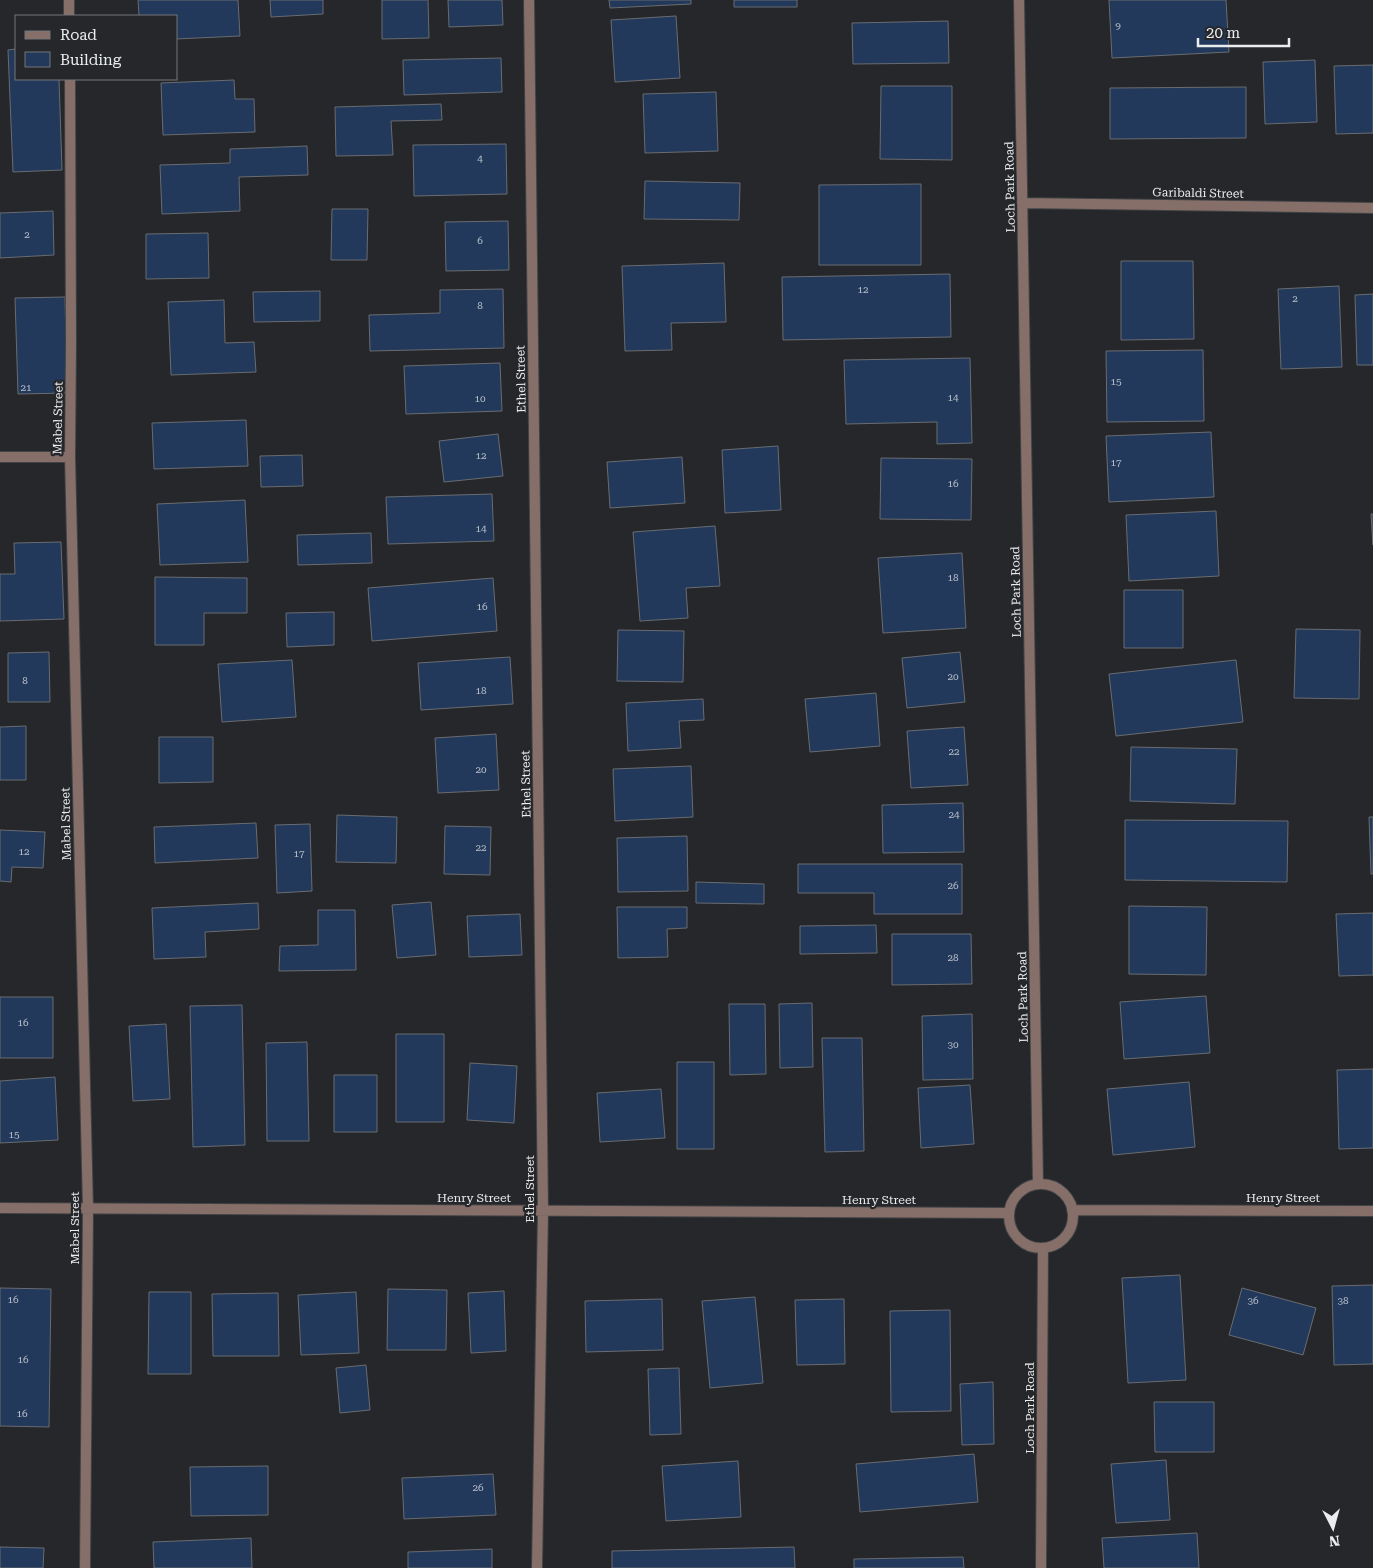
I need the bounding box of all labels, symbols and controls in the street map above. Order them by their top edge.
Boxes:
legend [15,15,178,80]
scale bar [1198,15,1289,47]
house number: 9 [1115,20,1121,31]
text: 20 m [1206,24,1241,42]
text: Road [60,26,97,44]
text: Building [60,51,122,69]
street label: Loch Park Road [1002,141,1018,233]
house number: 4 [477,153,483,164]
street label: Garibaldi Street [1152,185,1244,201]
house number: 2 [24,229,30,240]
house number: 6 [477,235,483,246]
house number: 12 [857,284,869,295]
house number: 2 [1292,293,1298,304]
house number: 8 [477,300,483,311]
street label: Ethel Street [513,345,529,413]
house number: 15 [1110,376,1122,387]
street label: Mabel Street [50,381,66,455]
house number: 21 [20,382,32,393]
house number: 14 [947,392,959,403]
house number: 10 [474,393,486,404]
house number: 12 [475,450,487,461]
house number: 17 [1110,457,1122,468]
house number: 16 [947,478,959,489]
house number: 14 [475,523,487,534]
street label: Loch Park Road [1008,546,1024,638]
house number: 18 [947,572,959,583]
house number: 16 [476,601,488,612]
house number: 20 [947,671,959,682]
house number: 8 [22,675,28,686]
house number: 18 [475,685,487,696]
house number: 22 [948,746,960,757]
street label: Ethel Street [518,750,534,818]
house number: 20 [475,764,487,775]
street label: Mabel Street [58,787,74,861]
house number: 24 [948,809,960,820]
house number: 22 [475,842,487,853]
house number: 12 [18,846,30,857]
house number: 17 [293,848,305,859]
house number: 26 [947,880,959,891]
street label: Loch Park Road [1015,951,1031,1043]
house number: 28 [947,952,959,963]
house number: 16 [17,1017,29,1028]
house number: 30 [947,1039,959,1050]
house number: 15 [8,1129,20,1140]
street label: Ethel Street [523,1155,537,1223]
street label: Mabel Street [68,1191,82,1265]
street label: Henry Street [437,1191,511,1205]
street label: Henry Street [1246,1191,1320,1205]
street label: Henry Street [842,1193,916,1207]
house number: 16 [7,1294,19,1305]
house number: 36 [1247,1295,1259,1306]
house number: 38 [1337,1295,1349,1306]
house number: 16 [17,1354,29,1365]
street label: Loch Park Road [1023,1362,1037,1454]
house number: 16 [16,1408,28,1419]
house number: 26 [472,1482,484,1493]
north arrow [1308,1503,1358,1553]
text: N [1328,1532,1341,1549]

